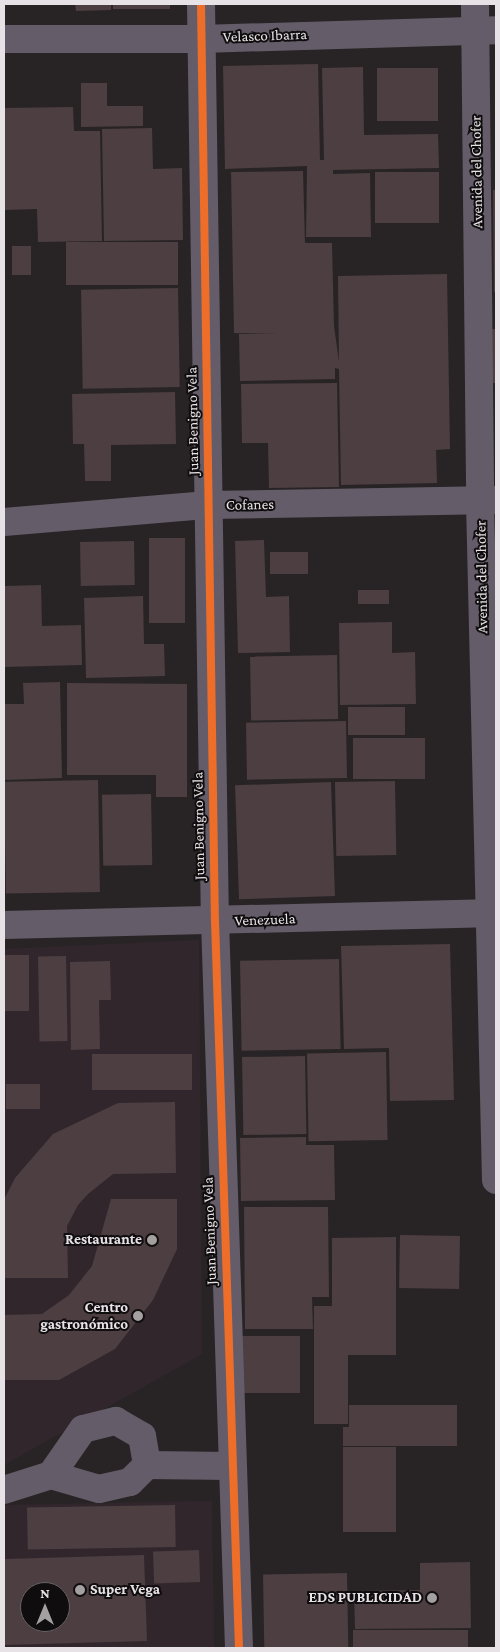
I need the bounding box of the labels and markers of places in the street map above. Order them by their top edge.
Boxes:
place label: Restaurante [65,1231,142,1249]
marker: Restaurante [146,1234,158,1246]
place label: Centro gastronómico [40,1298,128,1333]
marker: Centro gastronómico [132,1310,144,1322]
place label: Super Vega [90,1581,160,1599]
marker: Super Vega [74,1584,86,1596]
place label: EDS PUBLICIDAD [309,1589,422,1607]
marker: EDS PUBLICIDAD [426,1592,438,1604]

